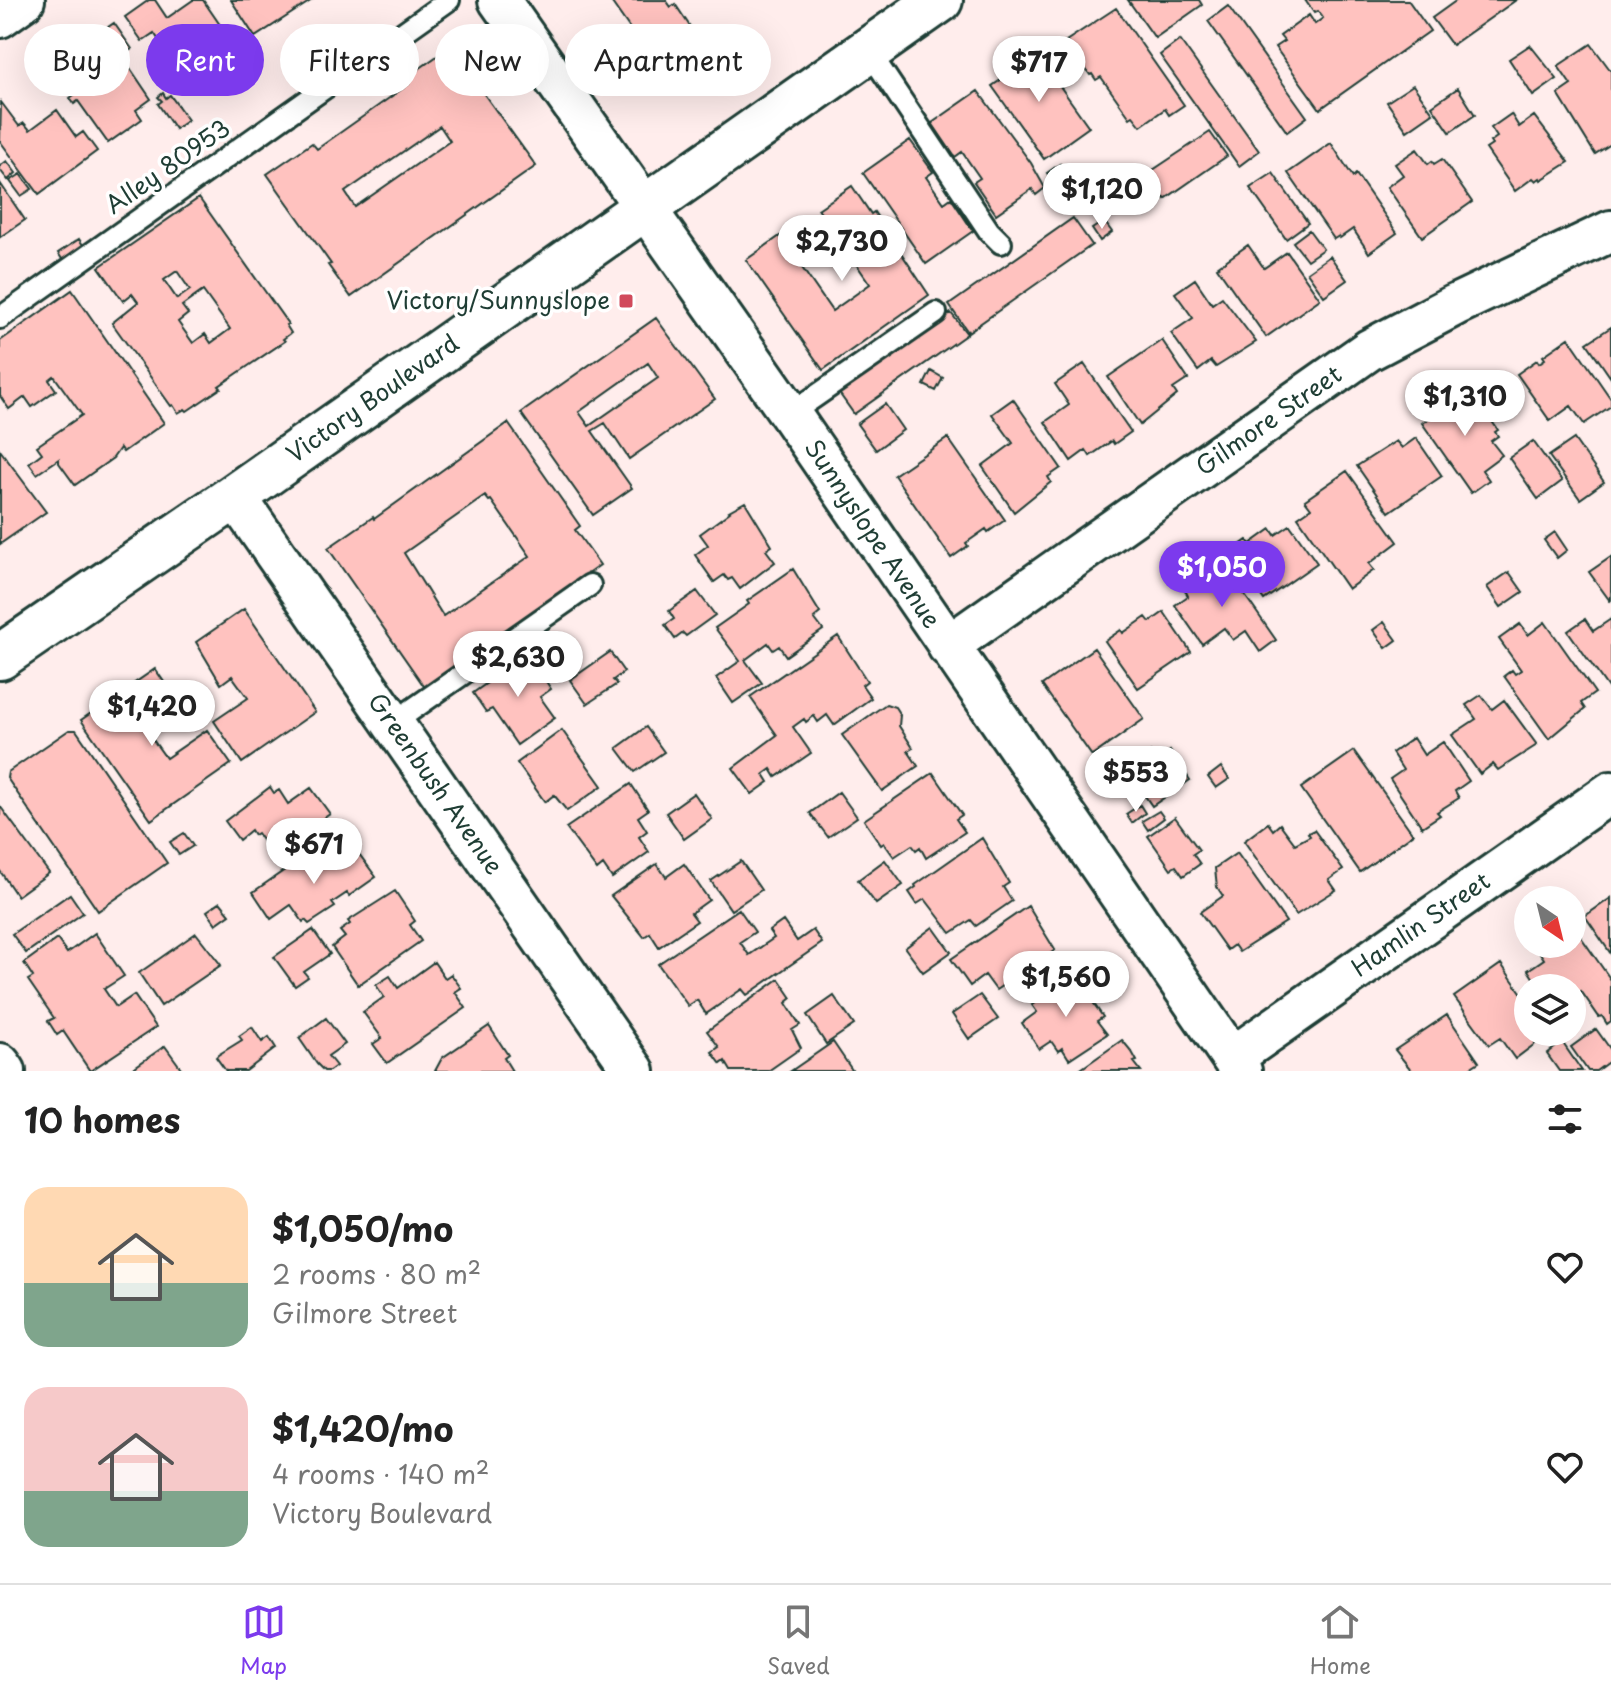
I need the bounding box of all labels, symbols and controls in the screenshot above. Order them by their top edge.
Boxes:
chip: Buy [24,24,130,96]
chip: Rent [146,24,264,96]
chip: Filters [280,24,419,96]
chip: New [435,24,549,96]
chip: Apartment [565,24,771,96]
pin: $717 [992,36,1086,104]
text: $717 [1010,42,1068,81]
street label: Alley 80953 [97,109,236,222]
pin: $1,120 [1037,163,1167,231]
text: $1,120 [1061,169,1143,208]
pin: $2,730 [777,215,907,283]
text: $2,730 [796,221,888,260]
place label: Victory/Sunnyslope [387,281,610,317]
marker: Victory/Sunnyslope [617,292,635,310]
street label: Victory Boulevard [278,324,466,470]
street label: Gilmore Street [1187,355,1348,483]
pin: $1,310 [1400,370,1530,438]
text: $1,310 [1423,376,1507,415]
street label: Sunnyslope Avenue [797,431,950,635]
pin: $1,050 [1157,541,1287,609]
text: $1,050 [1177,547,1267,586]
pin: $2,630 [453,631,583,699]
text: $2,630 [471,637,565,676]
pin: $1,420 [87,680,217,748]
street label: Greenbush Avenue [360,685,513,881]
text: $1,420 [107,686,197,725]
pin: $553 [1089,746,1183,814]
text: $553 [1103,752,1169,791]
pin: $671 [267,818,361,886]
text: $671 [284,824,344,863]
street label: Hamlin Street [1343,862,1496,985]
north arrow [1514,886,1586,958]
map controls [1514,886,1586,1046]
pin: $1,560 [1001,951,1131,1019]
text: $1,560 [1021,957,1111,996]
button: layers [1514,974,1586,1046]
text: 10 homes [24,1093,180,1145]
icon: filters [1543,1097,1587,1141]
text: $1,050/mo [272,1202,453,1254]
icon: home [88,1219,184,1315]
icon: heart [1543,1245,1587,1289]
text: 2 rooms · 80 m² [272,1254,481,1293]
text: Gilmore Street [272,1293,457,1332]
text: $1,420/mo [272,1402,453,1454]
icon: home [88,1419,184,1515]
icon: heart [1543,1445,1587,1489]
text: 4 rooms · 140 m² [272,1454,490,1493]
text: Victory Boulevard [272,1493,492,1532]
tab: Map [240,1600,287,1681]
tab: Saved [767,1600,830,1681]
tab: Home [1310,1600,1371,1681]

